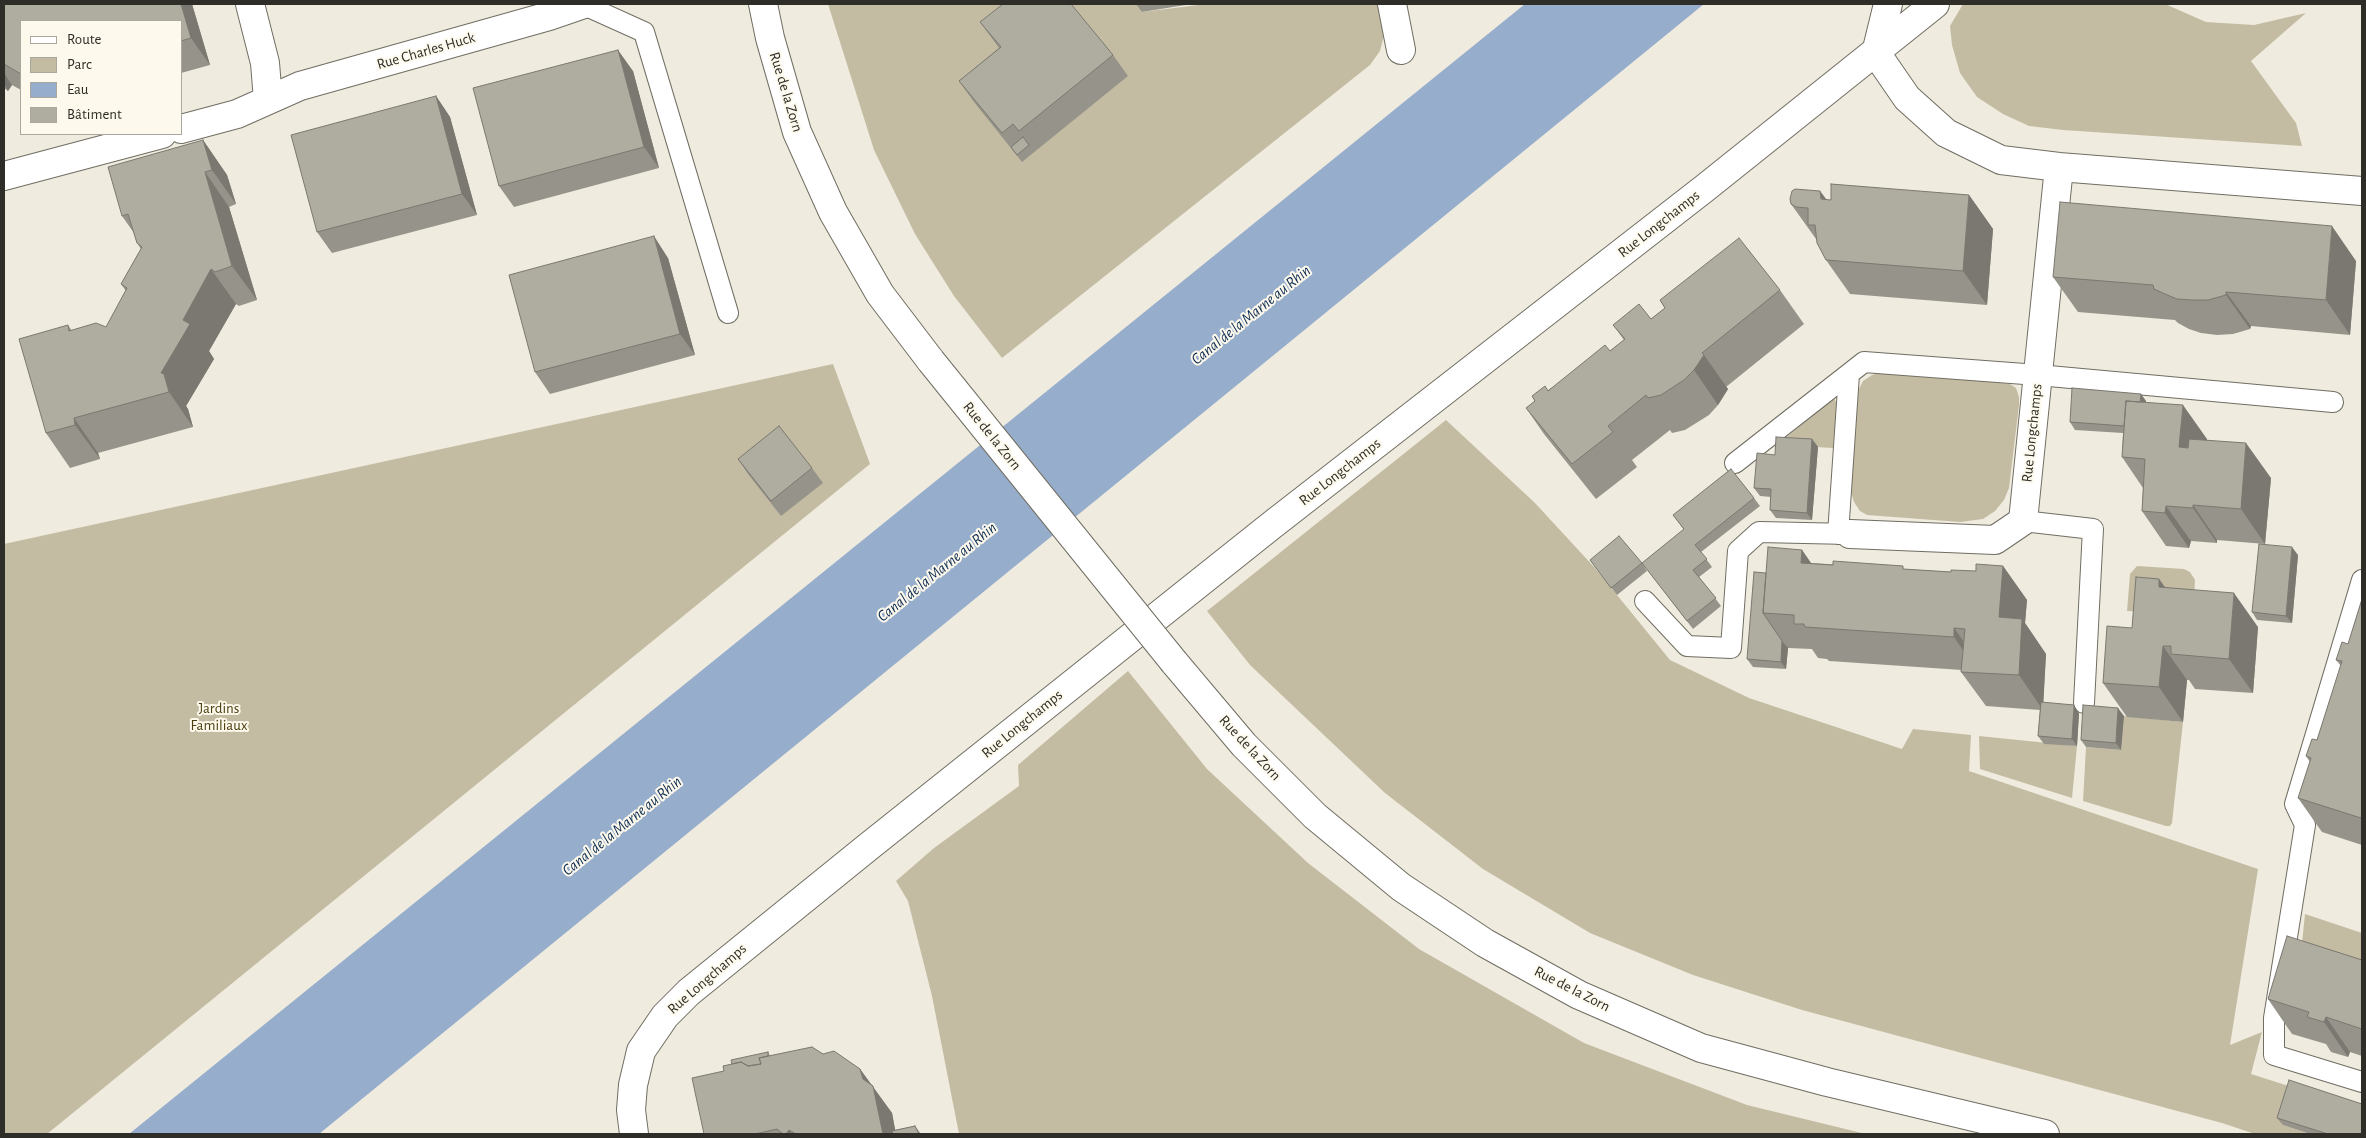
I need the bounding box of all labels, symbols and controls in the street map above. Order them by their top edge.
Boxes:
legend [20,20,182,135]
street label: Rue Charles Huck [375,28,477,74]
text: Route [67,32,101,47]
street label: Rue de la Zorn [765,50,807,134]
text: Parc [67,57,92,72]
text: Eau [67,82,89,97]
text: Bâtiment [67,107,122,122]
street label: Rue Longchamps [1614,186,1704,262]
water label: Canal de la Marne au Rhin [1188,261,1314,369]
street label: Rue Longchamps [2018,383,2046,483]
street label: Rue de la Zorn [959,398,1025,474]
street label: Rue Longchamps [1295,434,1385,510]
water label: Canal de la Marne au Rhin [874,518,1000,626]
street label: Rue Longchamps [978,686,1066,762]
park label: Jardins Familiaux [191,699,247,734]
street label: Rue de la Zorn [1215,712,1285,784]
water label: Canal de la Marne au Rhin [559,772,685,880]
street label: Rue Longchamps [664,940,750,1018]
street label: Rue de la Zorn [1531,962,1613,1016]

